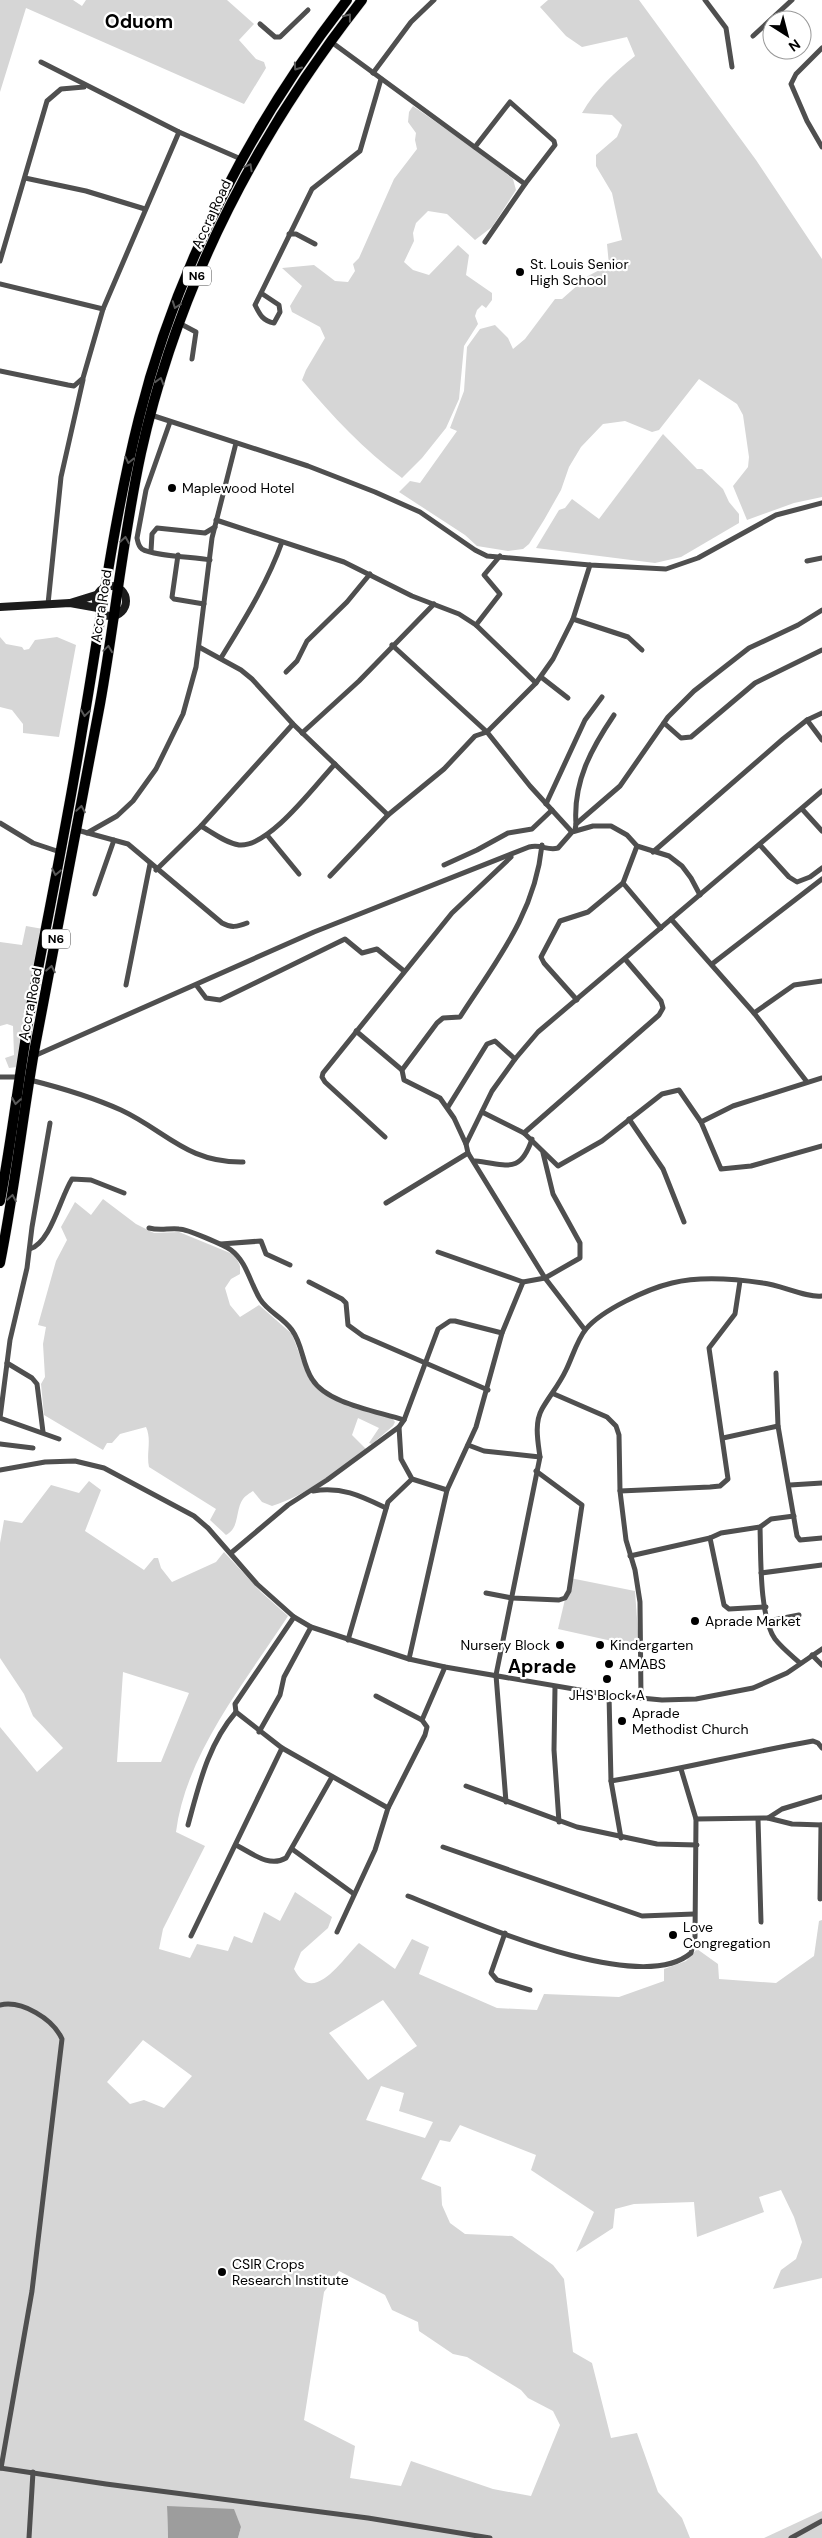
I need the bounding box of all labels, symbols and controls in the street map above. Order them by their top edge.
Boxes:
district label: Oduom [105,9,173,34]
north arrow [762,10,812,60]
one-way arrow [343,14,351,23]
text: N [785,35,804,56]
one-way arrow [294,61,303,71]
one-way arrow [243,163,253,172]
street label: Accra Road [187,177,235,251]
place label: St. Louis Senior High School [530,255,629,289]
road number: N6 [183,266,211,286]
marker: St. Louis Senior High School [514,266,526,278]
one-way arrow [172,300,182,309]
one-way arrow [155,378,165,386]
one-way arrow [124,456,135,465]
place label: Maplewood Hotel [182,479,294,497]
marker: Maplewood Hotel [166,482,178,494]
one-way arrow [119,535,130,543]
street label: Accra Road [86,568,116,644]
one-way arrow [102,645,113,653]
one-way arrow [80,709,91,717]
one-way arrow [75,805,85,814]
one-way arrow [52,868,62,877]
road number: N6 [42,930,70,949]
one-way arrow [45,965,55,973]
street label: Accra Road [14,966,46,1042]
one-way arrow [11,1097,21,1106]
one-way arrow [6,1194,16,1203]
place label: Aprade Market [705,1612,801,1630]
marker: Aprade Market [689,1615,701,1627]
place label: Nursery Block [461,1636,550,1654]
place label: Kindergarten [610,1636,693,1654]
marker: Nursery Block [554,1639,566,1651]
marker: Kindergarten [594,1639,606,1651]
district label: Aprade [508,1654,576,1679]
place label: AMABS [619,1655,666,1673]
marker: AMABS [603,1658,615,1670]
marker: JHS Block A [601,1673,613,1685]
place label: JHS Block A [569,1686,645,1704]
place label: Aprade Methodist Church [632,1704,748,1738]
marker: Aprade Methodist Church [616,1715,628,1727]
place label: Love Congregation [683,1918,770,1952]
marker: Love Congregation [667,1929,679,1941]
place label: CSIR Crops Research Institute [232,2255,349,2289]
marker: CSIR Crops Research Institute [216,2266,228,2278]

